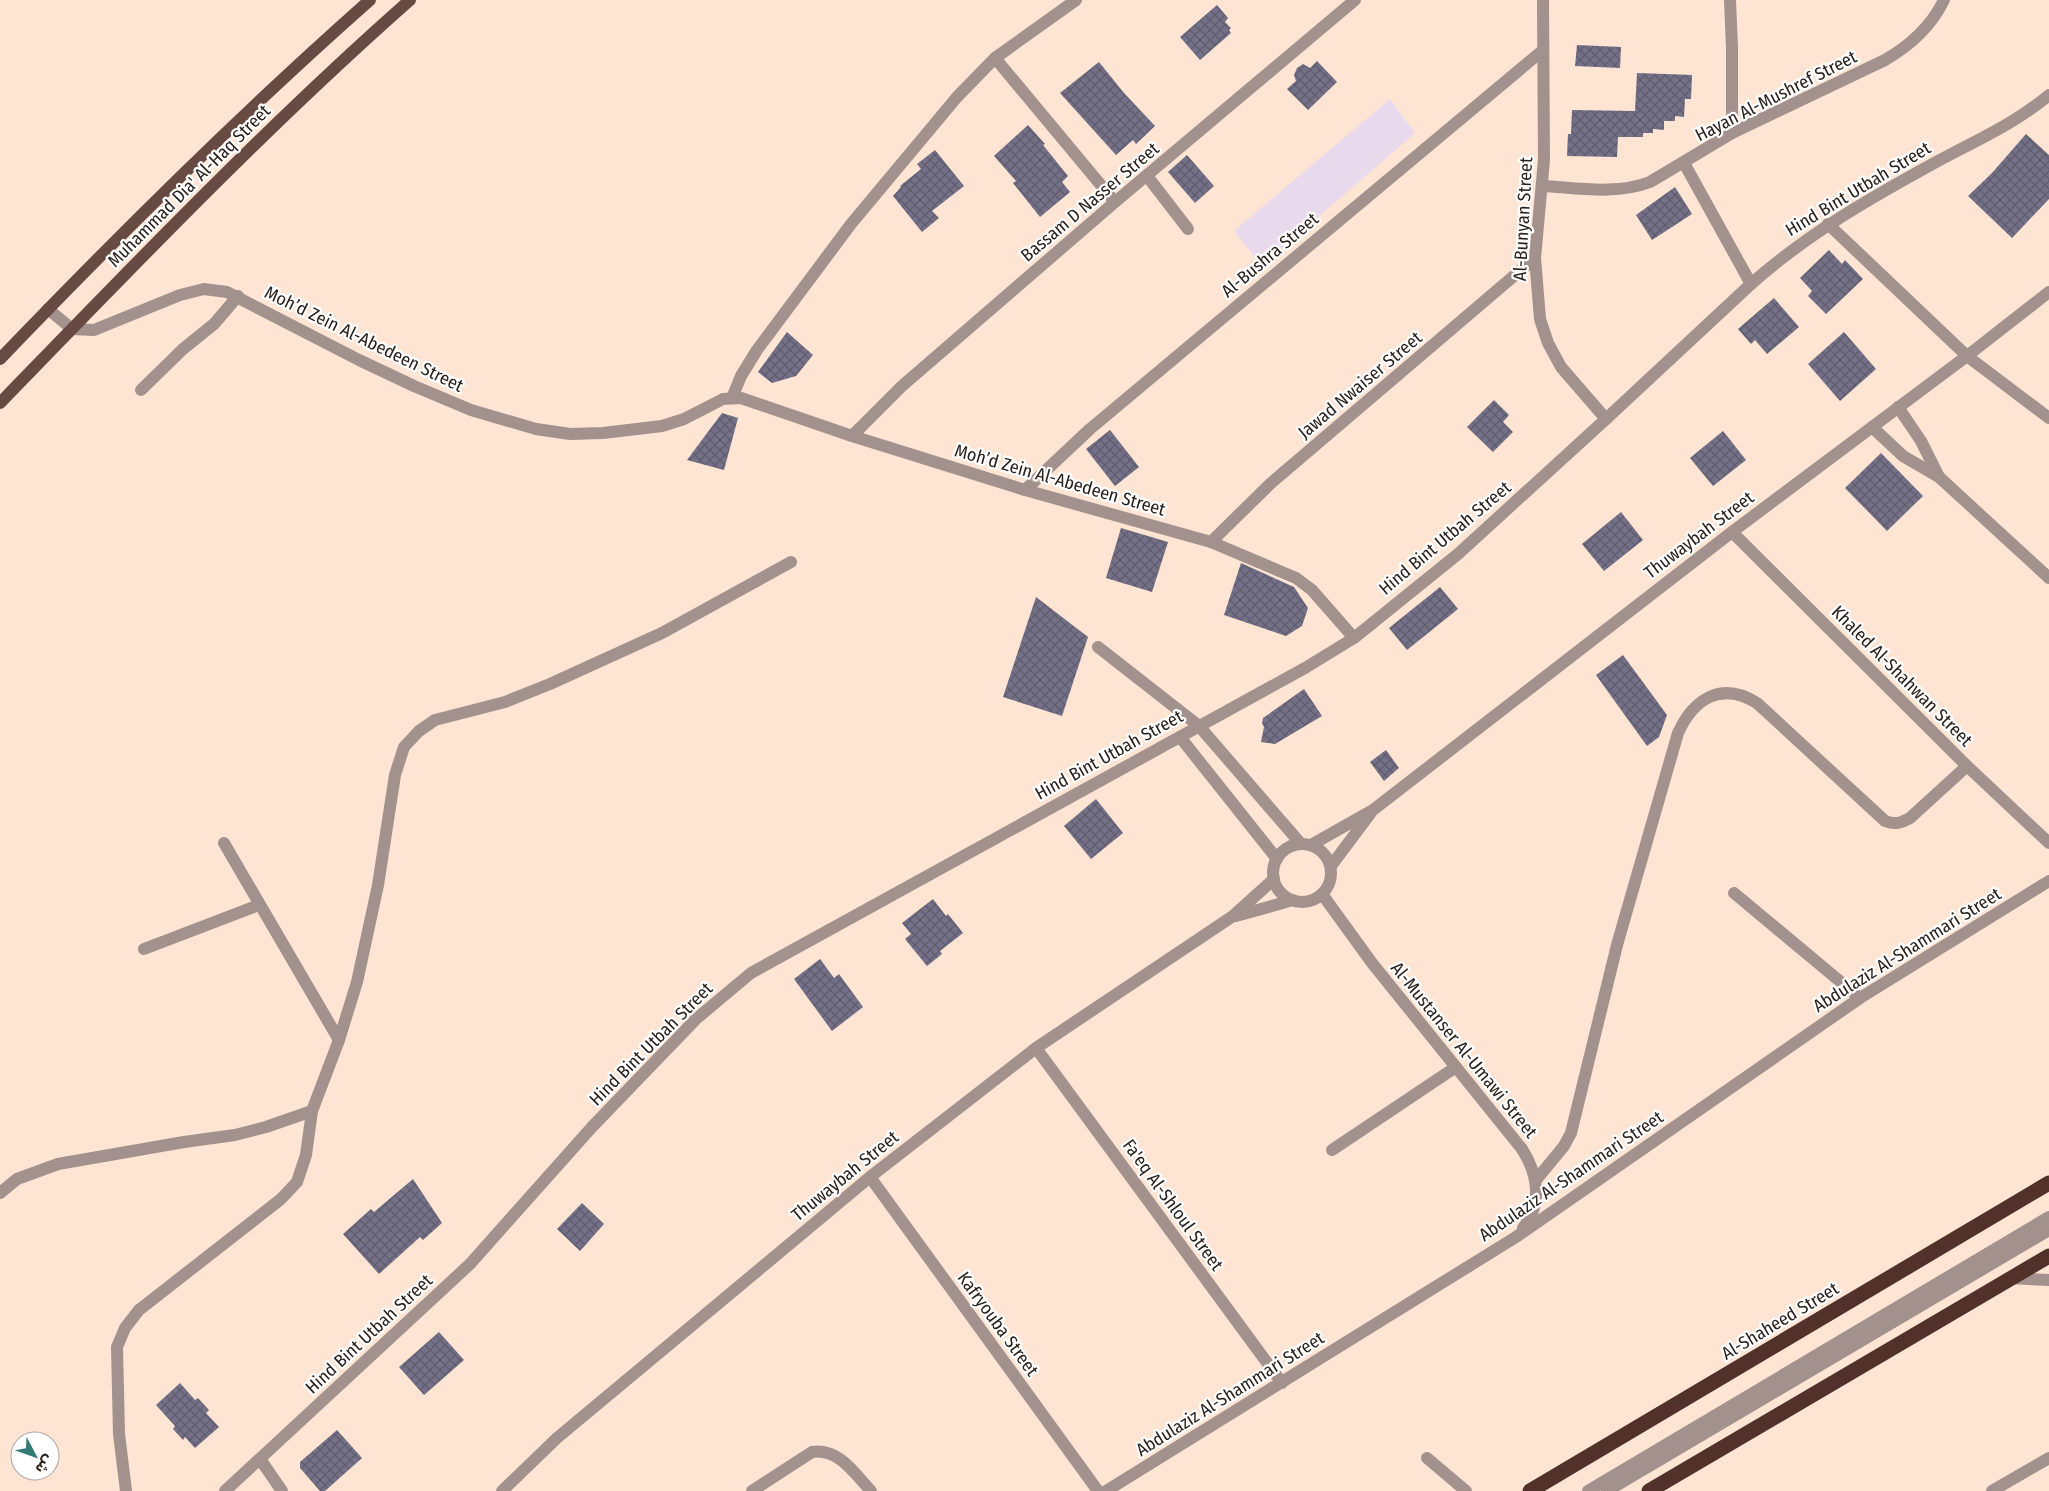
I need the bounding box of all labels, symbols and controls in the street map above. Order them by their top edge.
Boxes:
street label: Hayan Al-Mushref Street [1691,46,1861,146]
street label: Muhammad Dia' Al-Haq Street [103,100,275,272]
street label: Hind Bint Utbah Street [1781,137,1935,241]
street label: Bassam D Nasser Street [1016,138,1164,266]
street label: Al-Bunyan Street [1509,156,1537,281]
street label: Al-Bushra Street [1217,208,1323,302]
street label: Moh’d Zein Al-Abedeen Street [261,281,467,397]
street label: Jawad Nwaiser Street [1294,327,1427,443]
street label: Moh’d Zein Al-Abedeen Street [952,439,1168,521]
street label: Hind Bint Utbah Street [1375,476,1516,600]
street label: Thuwaybah Street [1640,487,1758,583]
street label: Khaled Al-Shahwan Street [1827,601,1977,751]
street label: Hind Bint Utbah Street [1031,705,1187,805]
street label: Abdulaziz Al-Shammari Street [1809,883,2005,1017]
street label: Al-Mustanser Al-Umawi Street [1386,957,1542,1143]
street label: Hind Bint Utbah Street [585,978,717,1110]
street label: Abdulaziz Al-Shammari Street [1475,1106,1667,1246]
street label: Thuwaybah Street [787,1126,903,1226]
street label: Fa'eq Al-Shloul Street [1118,1135,1228,1275]
street label: Kafryouba Street [953,1268,1043,1381]
street label: Hind Bint Utbah Street [301,1269,437,1398]
street label: Al-Shaheed Street [1718,1277,1843,1365]
street label: Abdulaziz Al-Shammari Street [1132,1327,1328,1461]
north arrow [10,1431,60,1481]
text: ش [32,1451,57,1477]

